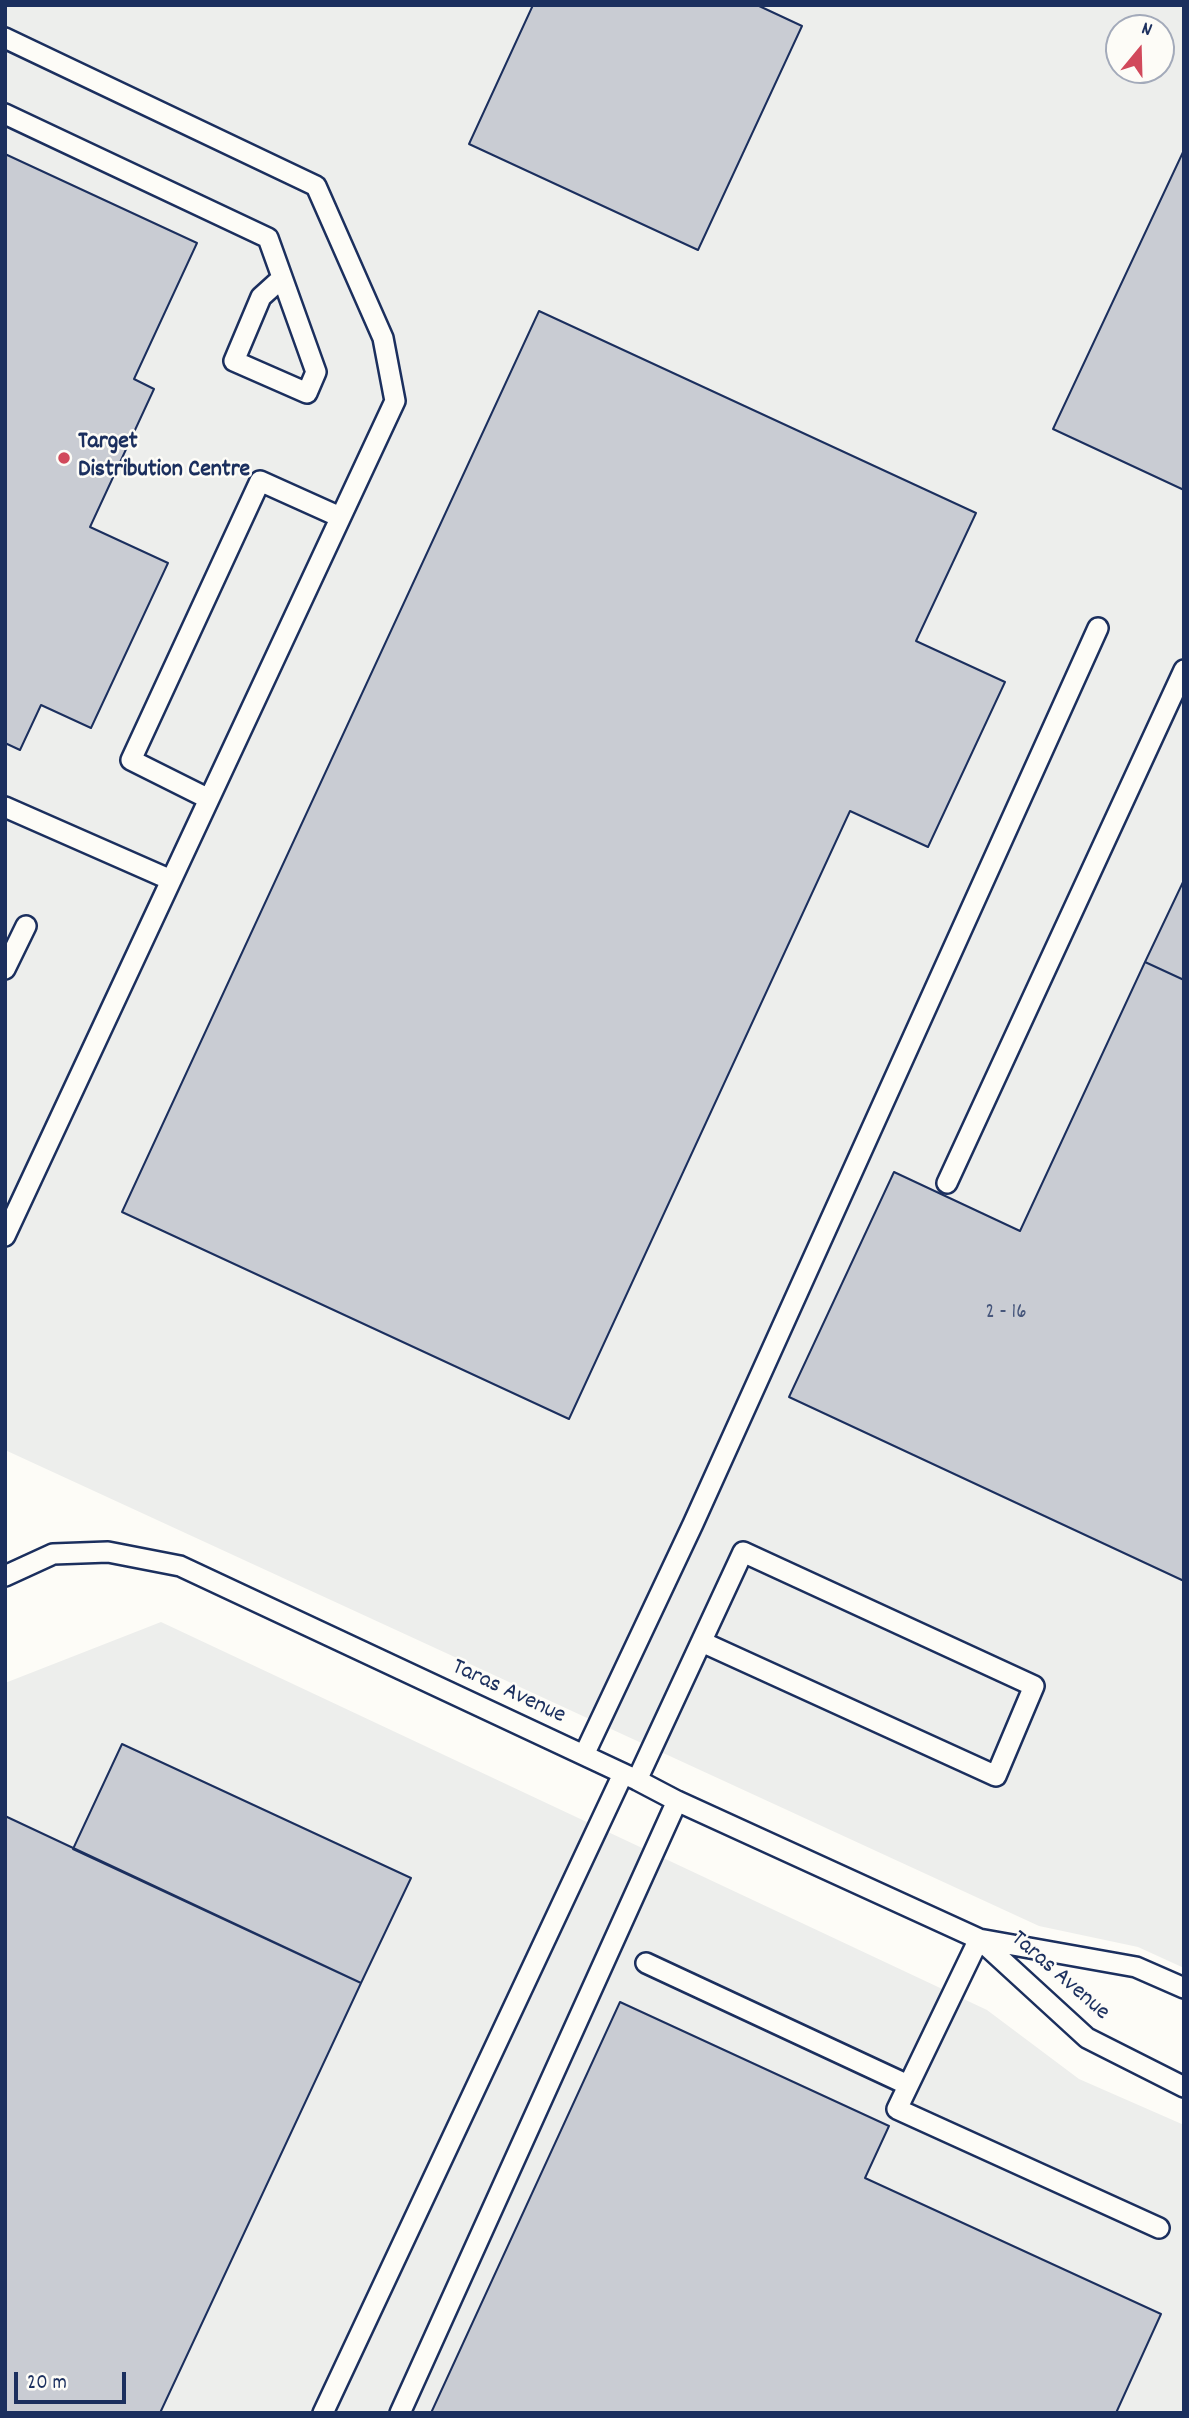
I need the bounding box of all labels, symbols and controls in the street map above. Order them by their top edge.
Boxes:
north arrow [1105,14,1175,84]
text: N [1138,16,1155,45]
place label: Target Distribution Centre [78,430,250,486]
marker: Target Distribution Centre [56,450,72,466]
house number: 2 - 16 [986,1301,1026,1327]
street label: Taras Avenue [447,1654,569,1732]
street label: Taras Avenue [1003,1926,1115,2028]
scale bar [18,2358,130,2402]
text: 20 m [27,2369,67,2399]

